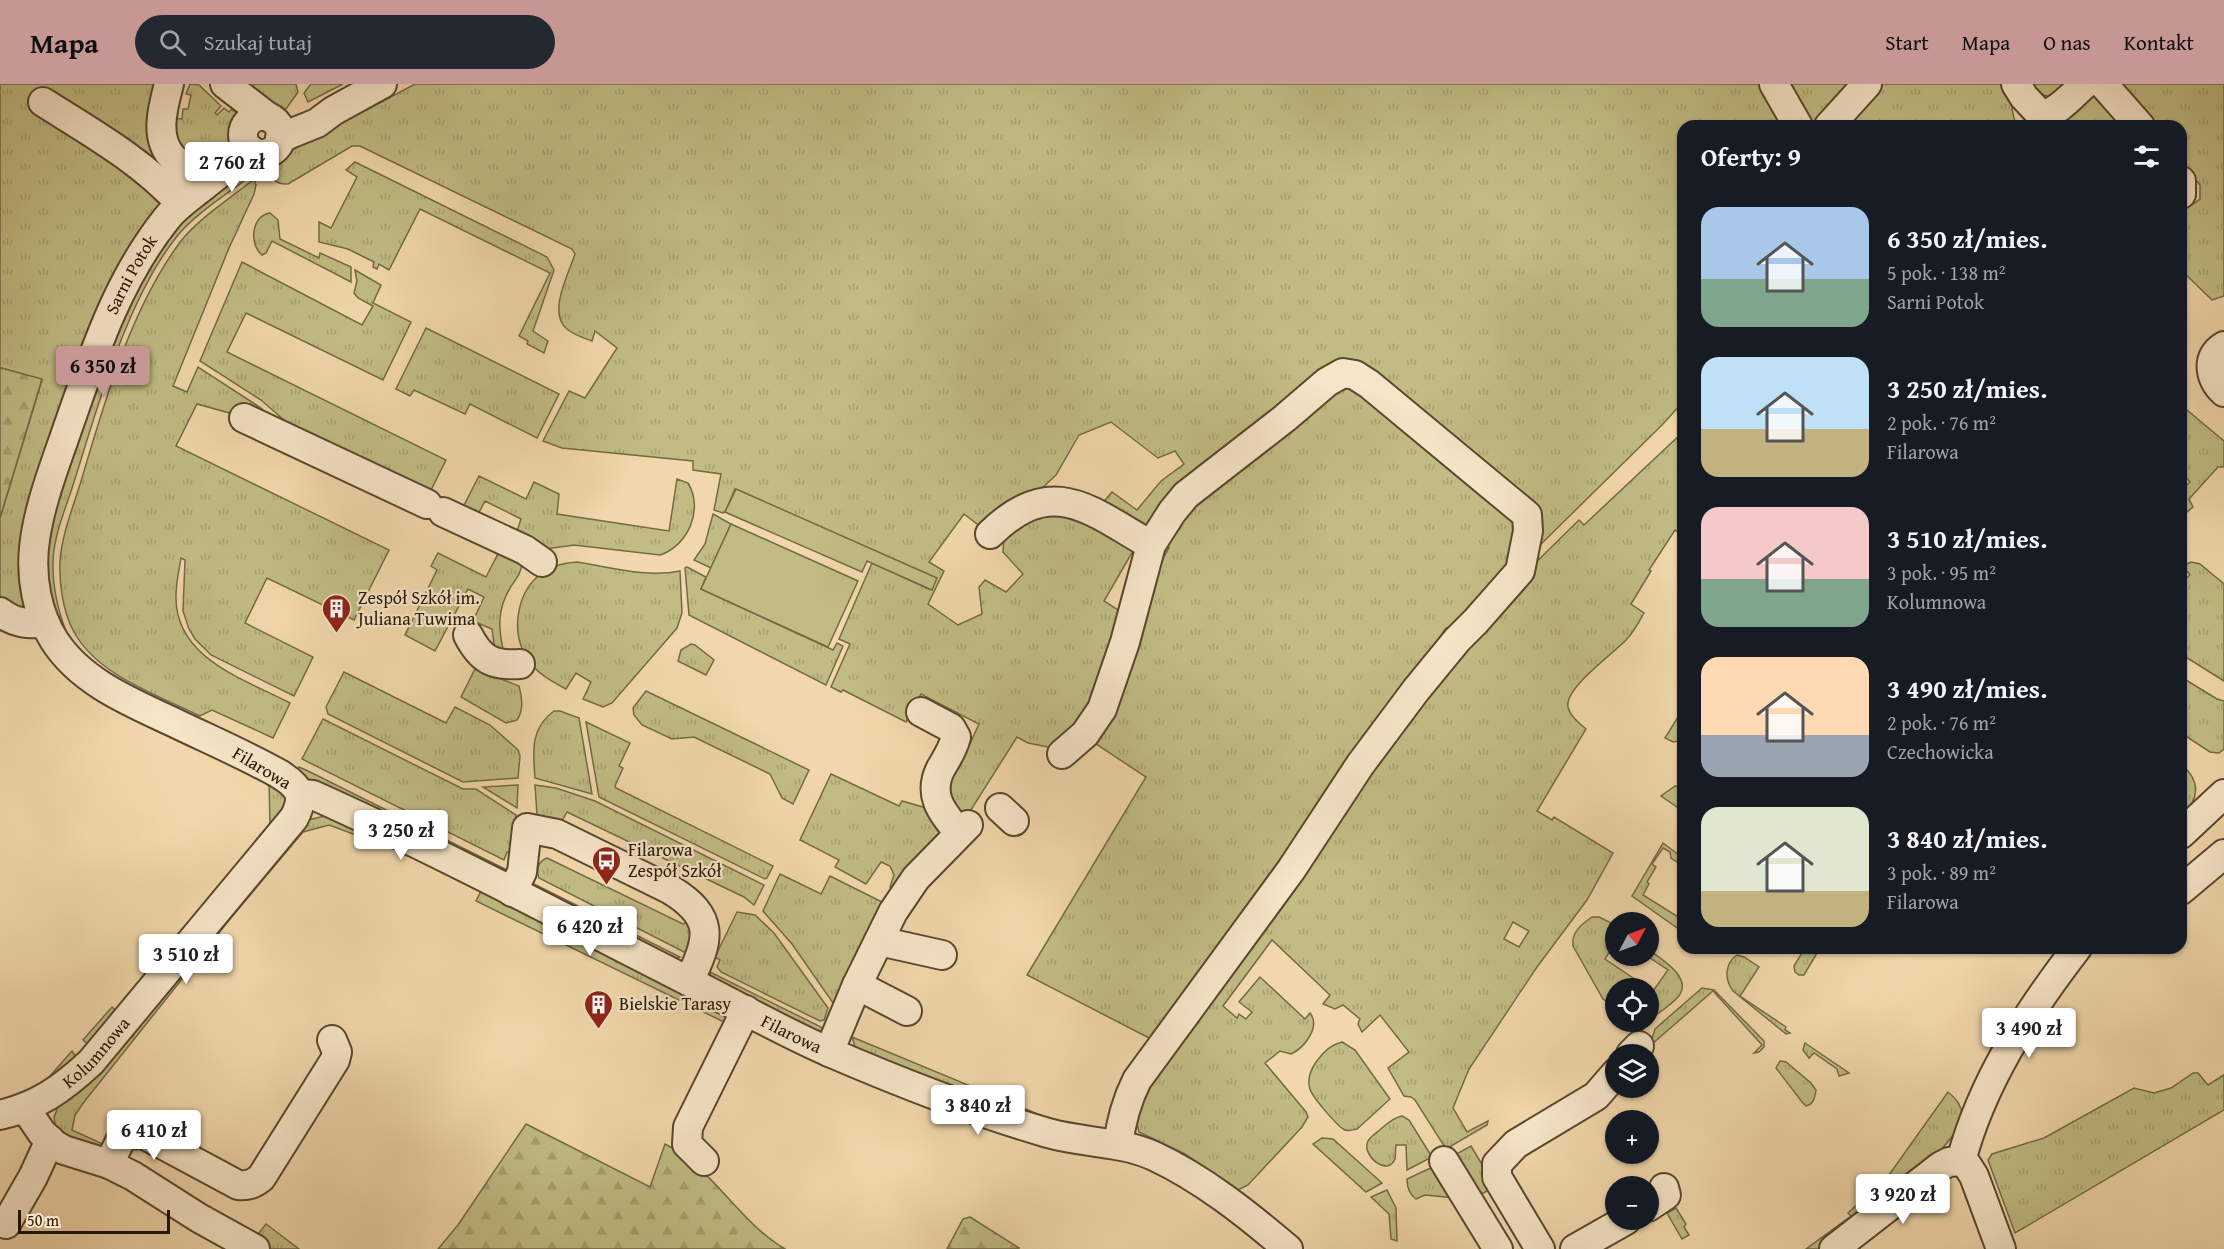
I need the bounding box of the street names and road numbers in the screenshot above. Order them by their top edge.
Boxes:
street label: Sarni Potok [98,228,164,319]
street label: Filarowa [228,739,297,796]
street label: Filarowa [757,1007,827,1060]
street label: Kolumnowa [56,1010,137,1095]

